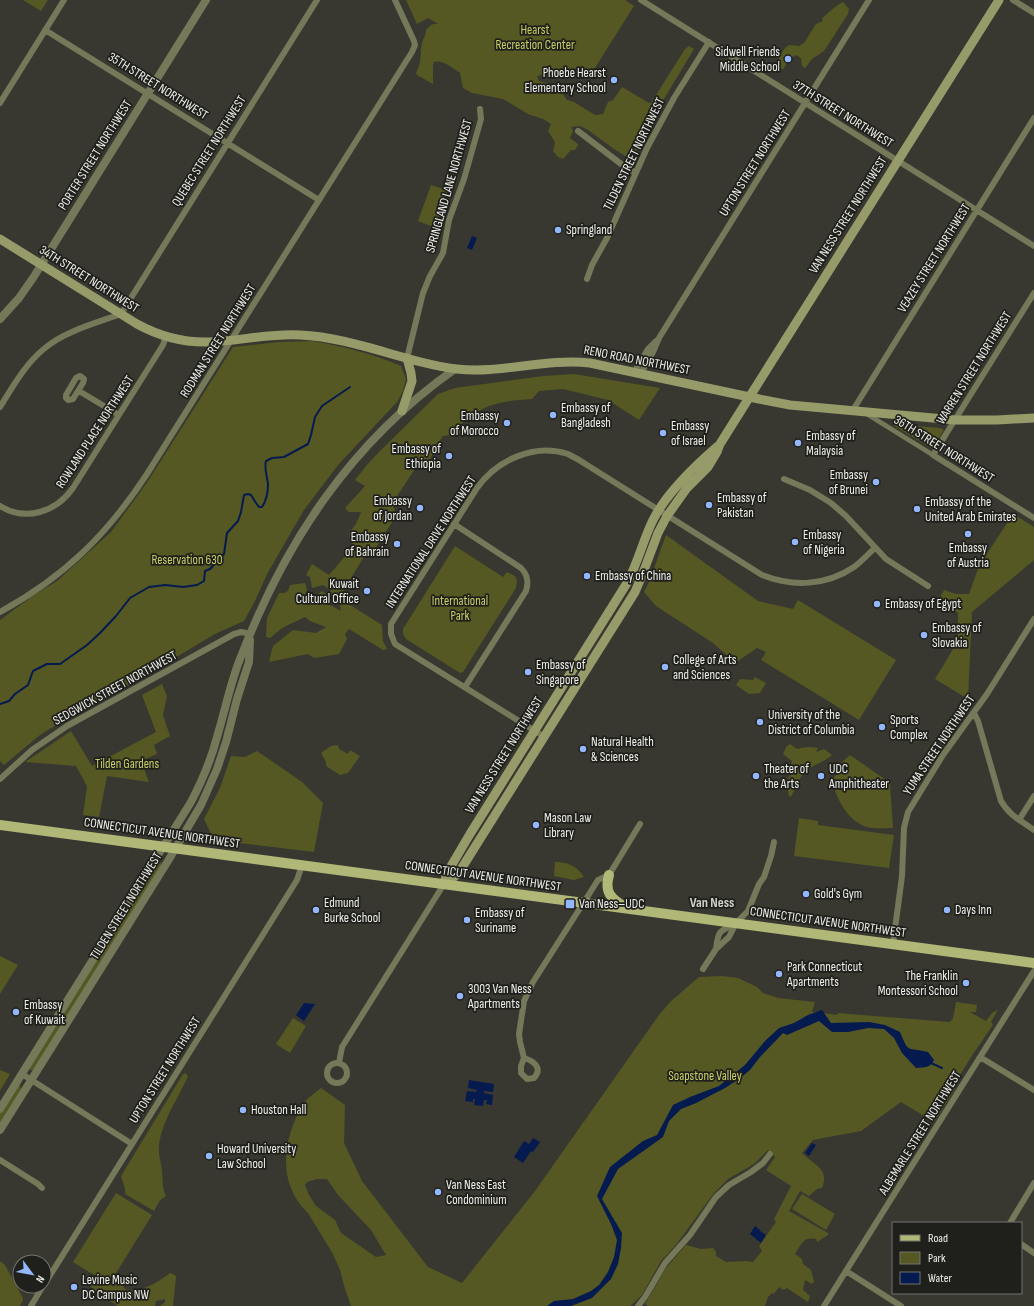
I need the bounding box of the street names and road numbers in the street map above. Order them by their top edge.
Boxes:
street label: 35TH STREET NORTHWEST [105,49,211,123]
street label: 37TH STREET NORTHWEST [790,77,896,151]
street label: QUEBEC STREET NORTHWEST [168,93,250,209]
street label: TILDEN STREET NORTHWEST [600,95,668,213]
street label: PORTER STREET NORTHWEST [55,97,135,213]
street label: UPTON STREET NORTHWEST [716,107,794,219]
street label: SPRINGLAND LANE NORTHWEST [422,117,476,255]
street label: VAN NESS STREET NORTHWEST [805,154,891,276]
street label: VEAZEY STREET NORTHWEST [894,201,974,315]
street label: 34TH STREET NORTHWEST [36,242,142,316]
street label: RODMAN STREET NORTHWEST [177,281,259,401]
street label: WARREN STREET NORTHWEST [933,309,1015,427]
street label: RENO ROAD NORTHWEST [582,342,692,378]
street label: ROWLAND PLACE NORTHWEST [53,373,137,491]
street label: 36TH STREET NORTHWEST [891,412,997,486]
street label: INTERNATIONAL DRIVE NORTHWEST [382,473,480,611]
street label: SEDGWICK STREET NORTHWEST [50,647,180,729]
street label: YUMA STREET NORTHWEST [900,692,978,798]
street label: VAN NESS STREET NORTHWEST [461,694,547,816]
street label: CONNECTICUT AVENUE NORTHWEST [83,814,241,852]
street label: TILDEN STREET NORTHWEST [87,849,165,963]
street label: CONNECTICUT AVENUE NORTHWEST [404,857,562,895]
street label: CONNECTICUT AVENUE NORTHWEST [749,903,907,941]
street label: UPTON STREET NORTHWEST [126,1014,204,1126]
street label: ALBEMARLE STREET NORTHWEST [875,1068,965,1199]

